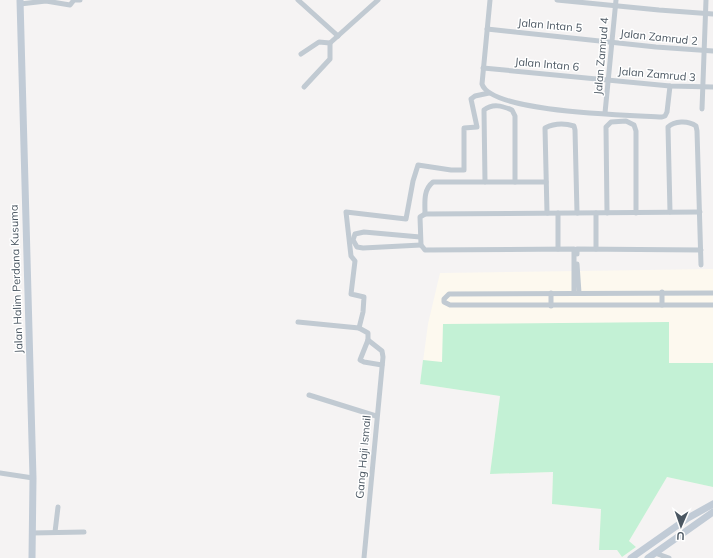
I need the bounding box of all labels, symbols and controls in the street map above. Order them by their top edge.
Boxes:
street label: Jalan Intan 5 [517,15,583,35]
street label: Jalan Zamrud 4 [591,16,611,95]
street label: Jalan Zamrud 2 [620,26,699,48]
street label: Jalan Intan 6 [514,54,580,74]
street label: Jalan Zamrud 3 [618,64,696,84]
street label: Jalan Halim Perdana Kusuma [6,204,26,354]
street label: Gang Haji Ismail [352,415,374,499]
north arrow [661,506,701,546]
text: U [676,529,685,543]

